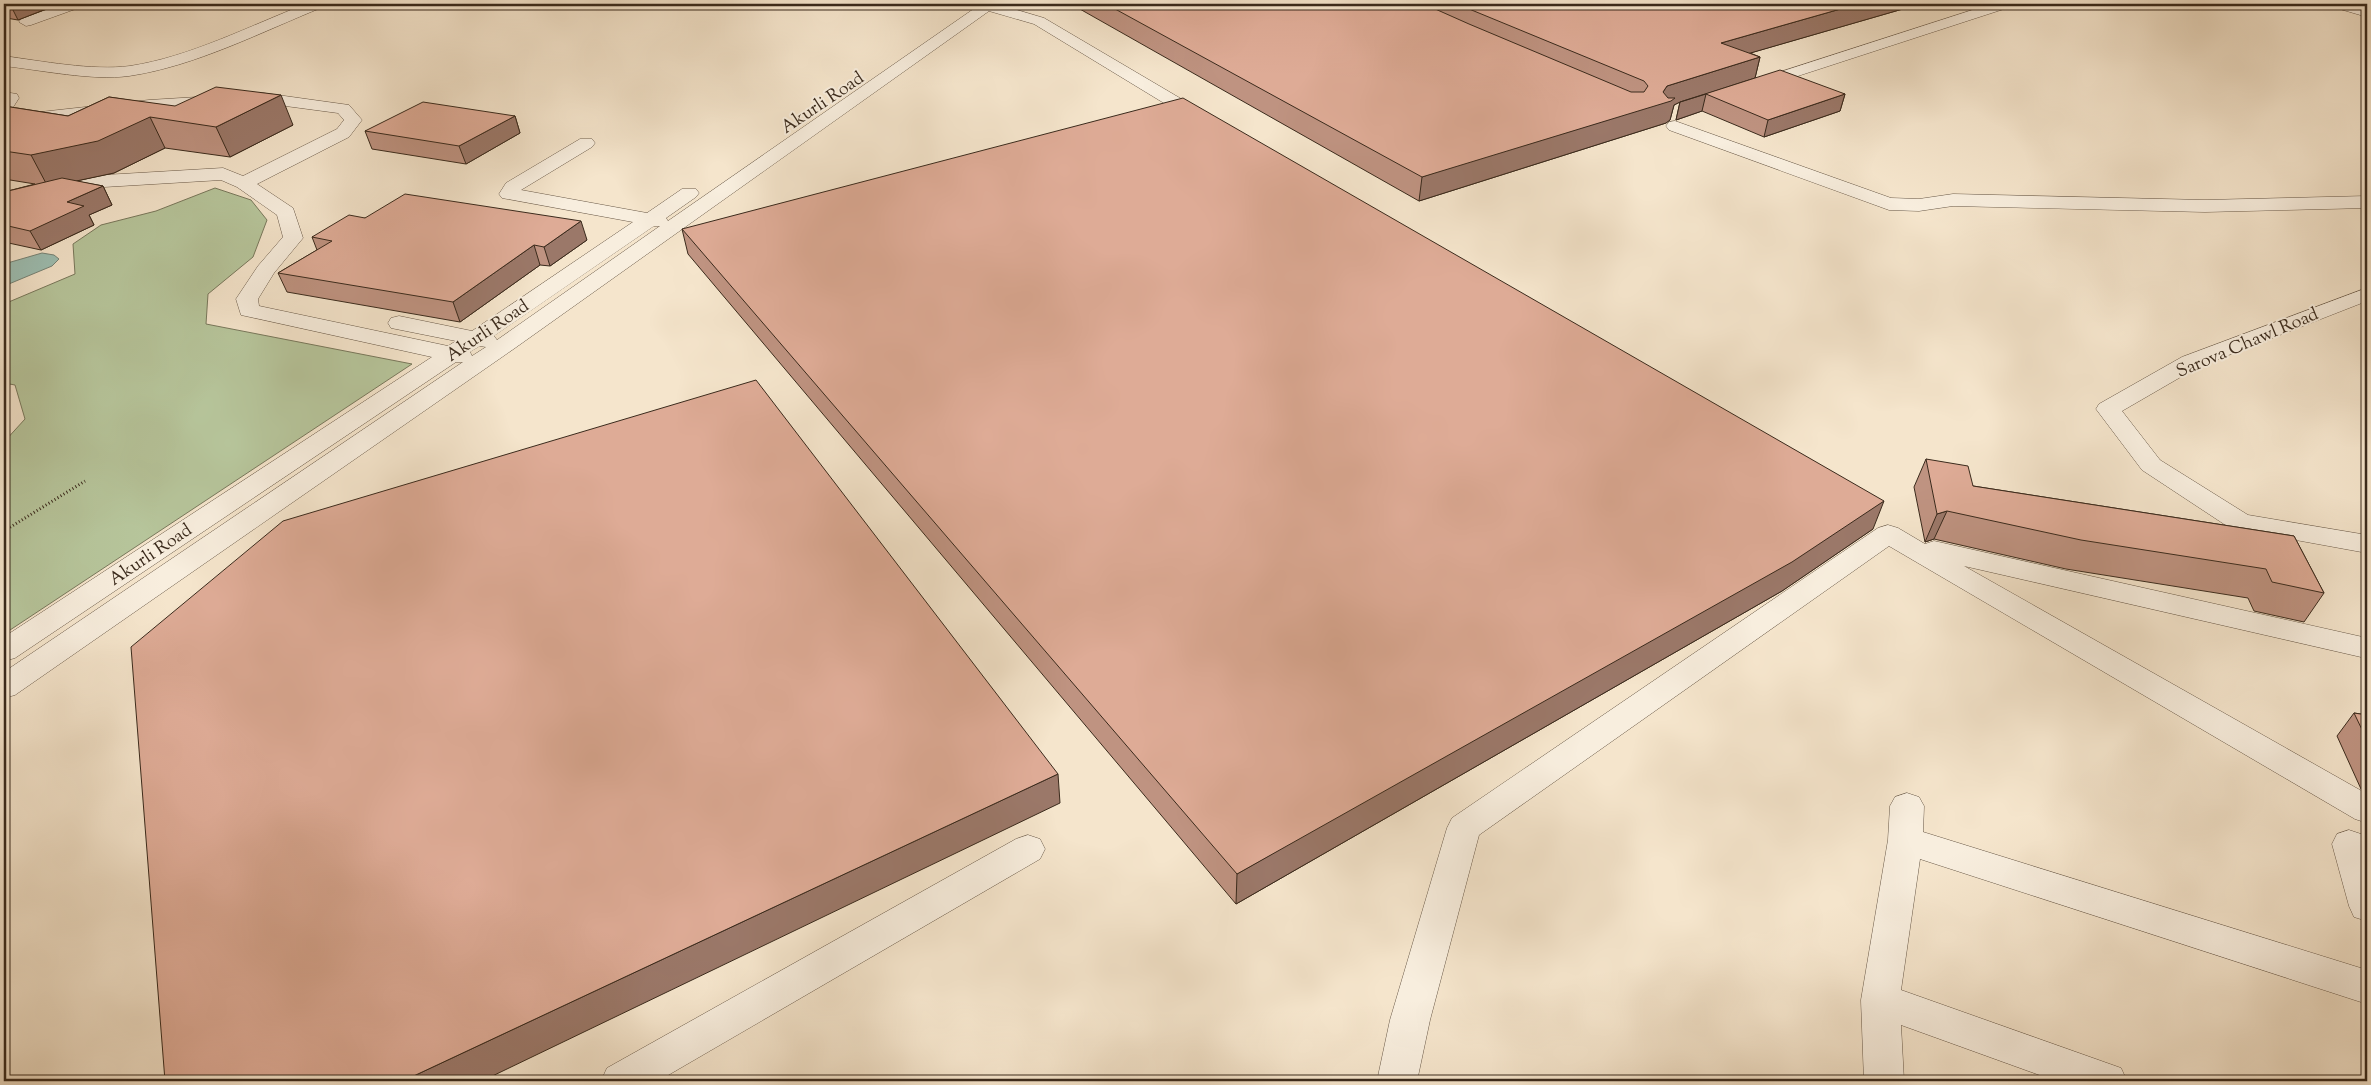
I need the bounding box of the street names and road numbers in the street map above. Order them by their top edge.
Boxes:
street label: Akurli Road [776,66,870,141]
street label: Akurli Road [441,294,535,369]
street label: Sarova Chawl Road [2173,302,2323,386]
street label: Akurli Road [104,518,198,593]

